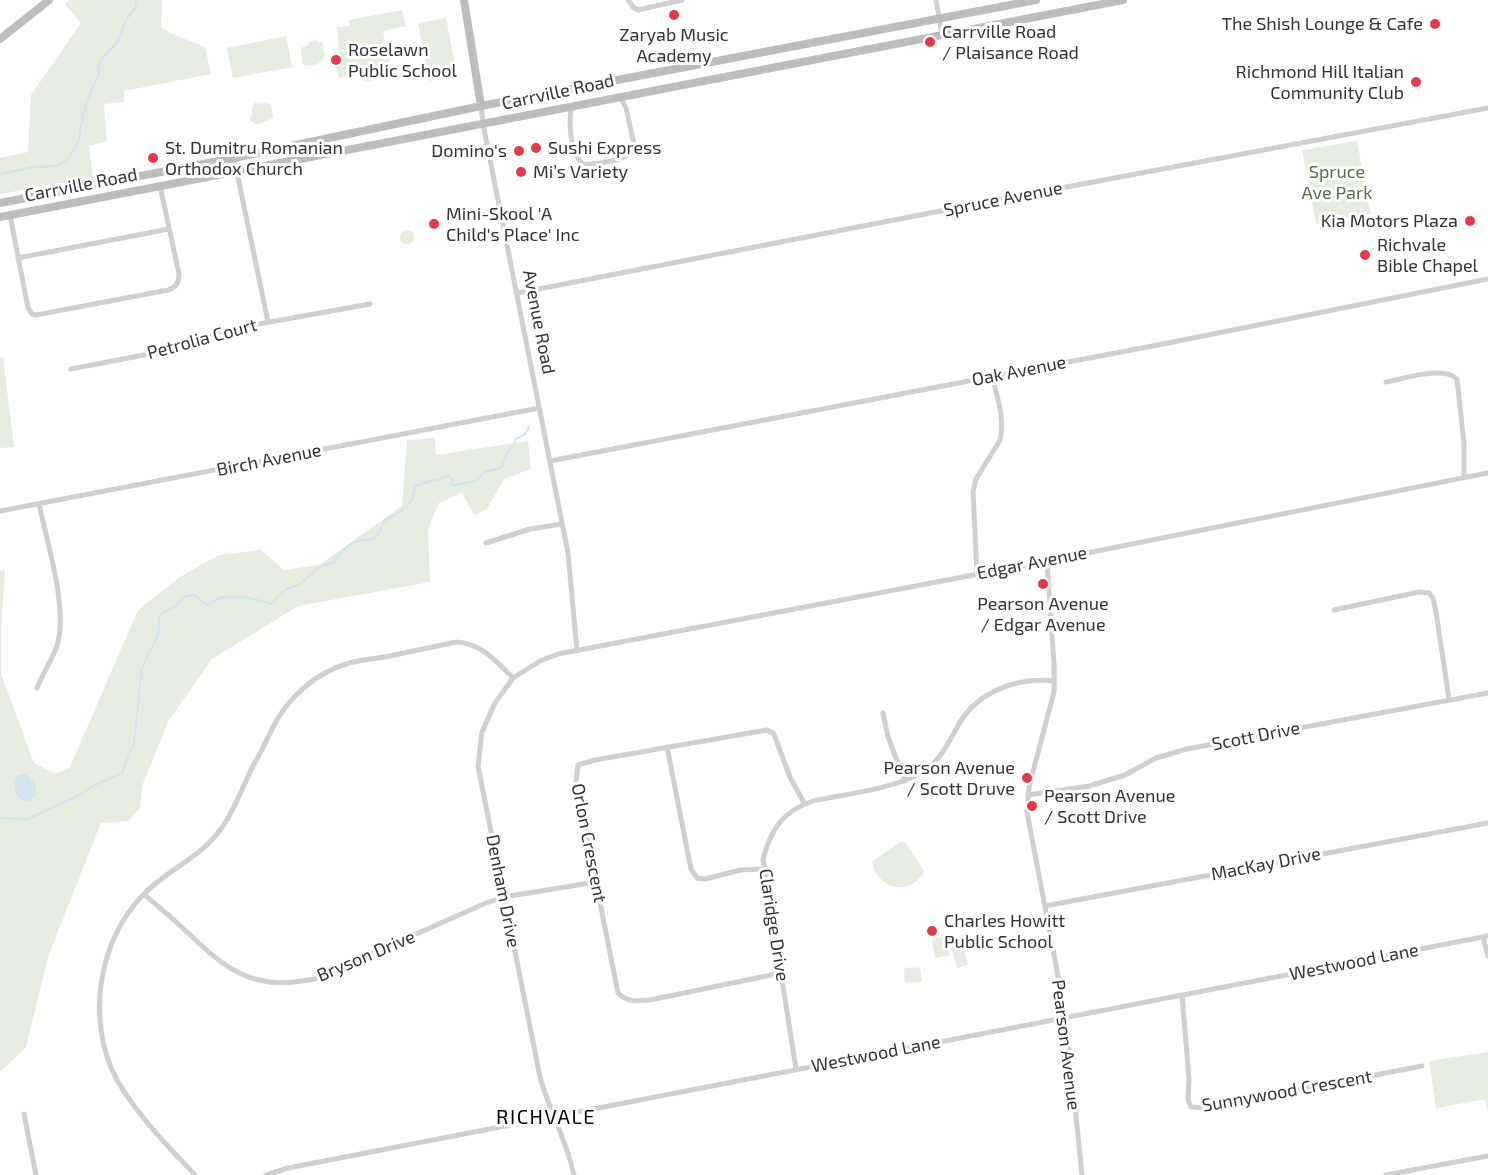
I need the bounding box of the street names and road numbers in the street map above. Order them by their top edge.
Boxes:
street label: Carrville Road [500,70,616,114]
street label: Carrville Road [23,163,139,207]
street label: Spruce Avenue [942,177,1064,221]
street label: Avenue Road [518,268,560,376]
street label: Petrolia Court [145,314,259,364]
street label: Oak Avenue [970,351,1068,391]
street label: Birch Avenue [215,439,323,481]
street label: Edgar Avenue [975,542,1089,584]
street label: Scott Drive [1210,717,1302,755]
street label: Orlon Crescent [567,782,611,904]
street label: Denham Drive [481,833,525,949]
street label: MacKay Drive [1209,843,1323,885]
street label: Claridge Drive [754,867,794,983]
street label: Bryson Drive [314,926,418,986]
street label: Westwood Lane [1288,939,1420,985]
street label: Pearson Avenue [1047,978,1085,1112]
street label: Westwood Lane [810,1031,942,1077]
street label: Sunnywood Crescent [1200,1065,1374,1117]

